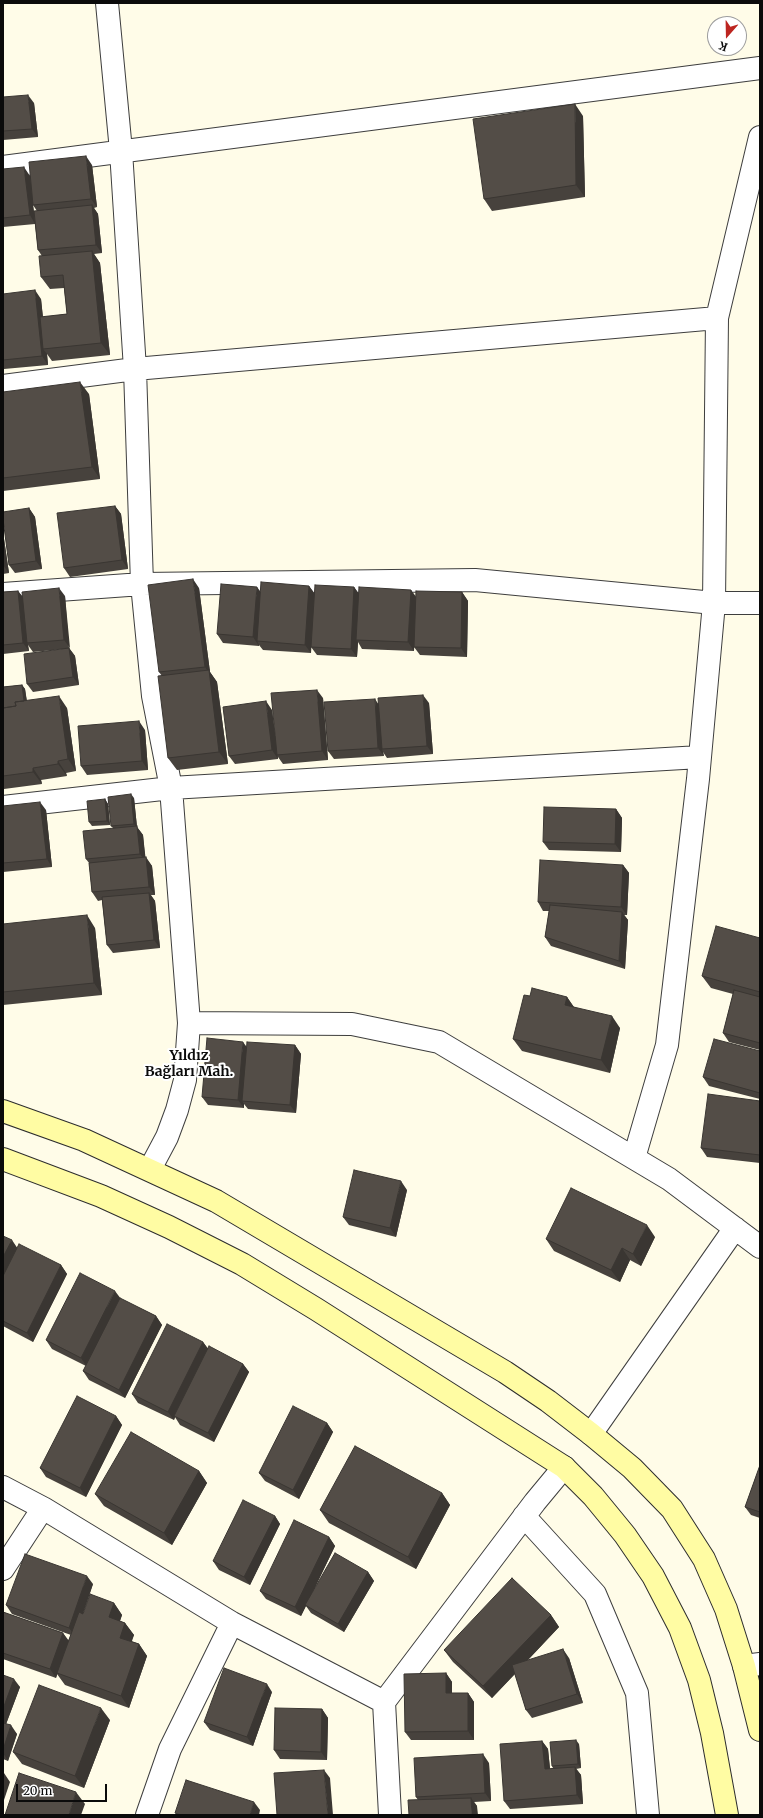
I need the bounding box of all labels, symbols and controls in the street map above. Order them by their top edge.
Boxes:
north arrow [707,16,747,56]
text: K [717,38,729,54]
district label: Yıldız Bağları Mah. [145,1048,233,1080]
scale bar [18,1776,109,1802]
text: 20 m [23,1783,52,1798]

